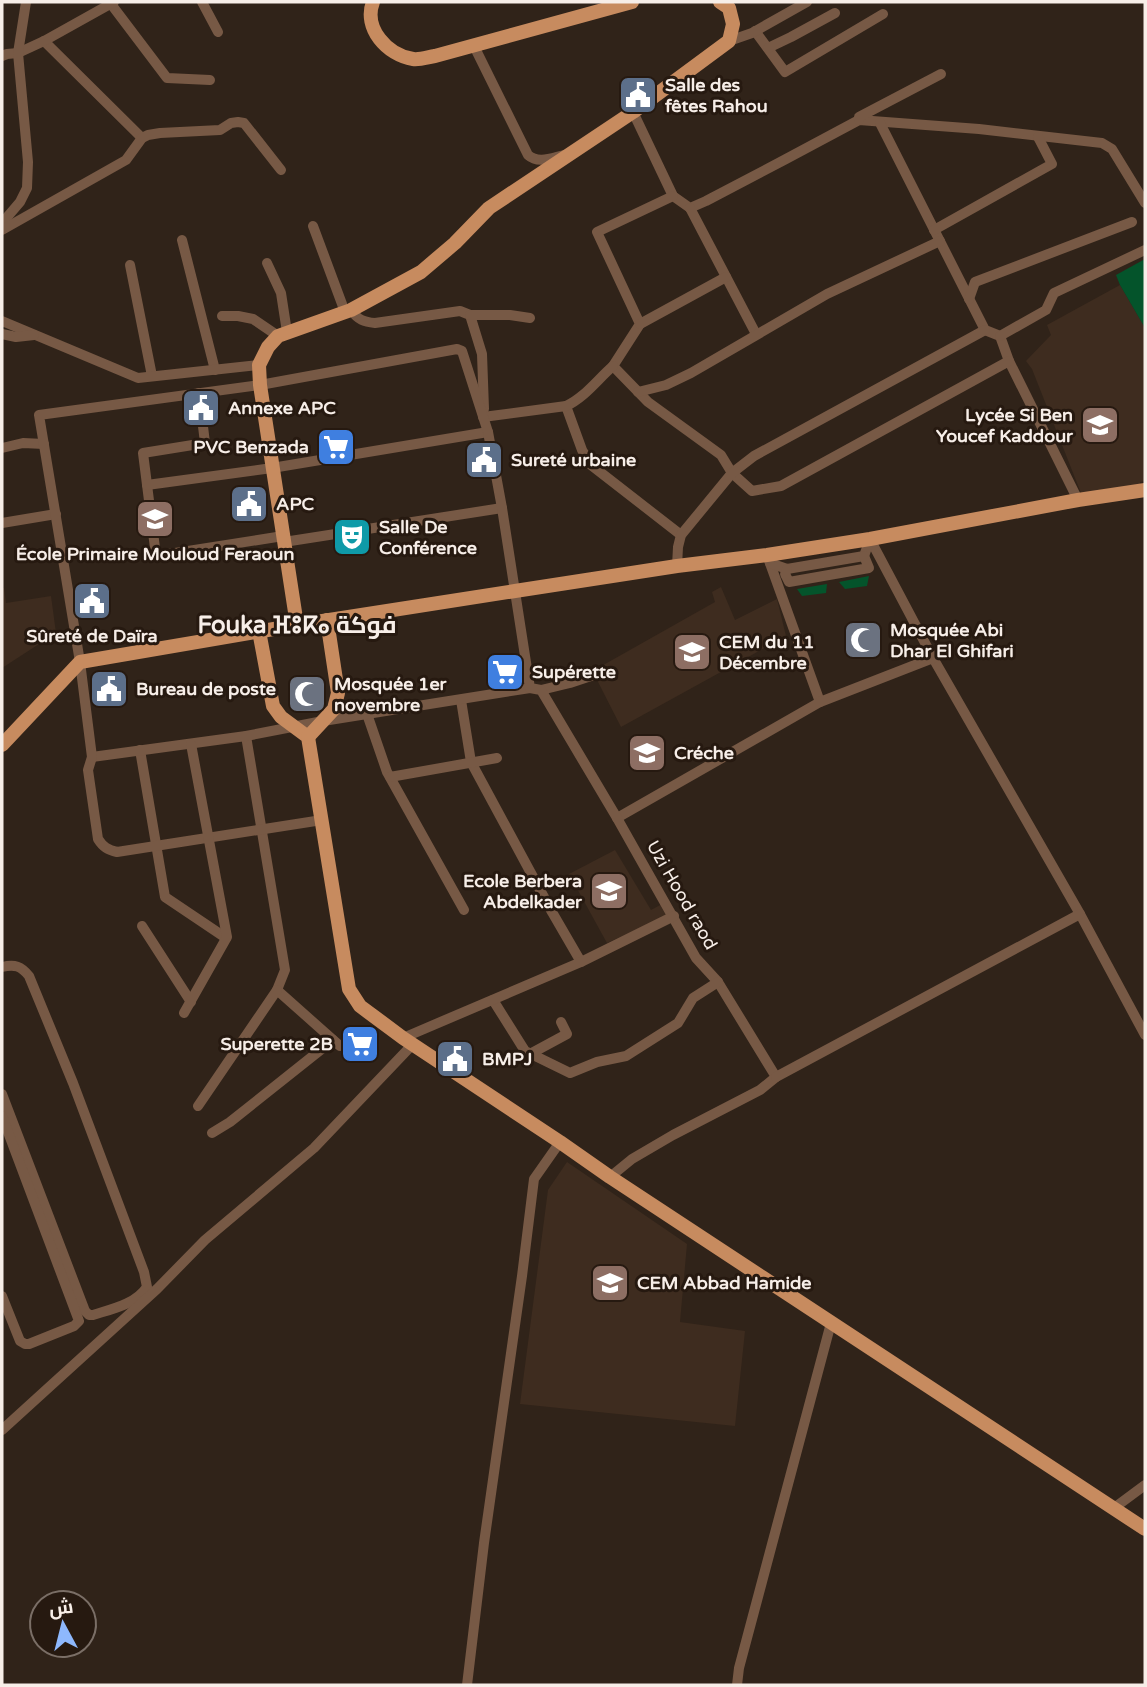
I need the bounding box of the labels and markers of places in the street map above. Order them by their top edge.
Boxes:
public building icon: Salle des fêtes Rahou [617,74,659,116]
place label: Salle des fêtes Rahou [665,74,768,117]
public building icon: Annexe APC [180,387,222,429]
place label: Annexe APC [228,397,336,419]
place label: Lycée Si Ben Youcef Kaddour [936,404,1074,447]
school or university icon: Lycée Si Ben Youcef Kaddour [1079,404,1121,446]
supermarket icon: PVC Benzada [315,426,357,468]
place label: PVC Benzada [193,436,309,458]
public building icon: Sureté urbaine [463,439,505,481]
place label: Sureté urbaine [511,449,636,471]
public building icon: APC [228,483,270,525]
place label: APC [276,493,315,515]
school or university icon: École Primaire Mouloud Feraoun [134,498,176,540]
theatre icon: Salle De Conférence [331,516,373,558]
place label: Salle De Conférence [379,516,477,559]
place label: École Primaire Mouloud Feraoun [16,543,294,565]
public building icon: Sûreté de Daïra [71,580,113,622]
mosque icon: Mosquée Abi Dhar El Ghifari [842,619,884,661]
place label: Mosquée Abi Dhar El Ghifari [890,619,1014,662]
place label: Sûreté de Daïra [26,625,158,647]
school or university icon: CEM du 11 Décembre [671,631,713,673]
place label: CEM du 11 Décembre [719,631,815,674]
supermarket icon: Supérette [484,651,526,693]
place label: Supérette [532,661,616,683]
public building icon: Bureau de poste [88,668,130,710]
mosque icon: Mosquée 1er novembre [286,673,328,715]
place label: Mosquée 1er novembre [334,673,448,716]
place label: Bureau de poste [136,678,276,700]
school or university icon: Créche [626,732,668,774]
place label: Créche [674,742,734,764]
place label: Ecole Berbera Abdelkader [463,870,583,913]
school or university icon: Ecole Berbera Abdelkader [588,870,630,912]
supermarket icon: Superette 2B [339,1023,381,1065]
place label: Superette 2B [220,1033,333,1055]
public building icon: BMPJ [434,1038,476,1080]
place label: BMPJ [482,1048,532,1070]
school or university icon: CEM Abbad Hamide [589,1262,631,1304]
place label: CEM Abbad Hamide [637,1272,812,1294]

